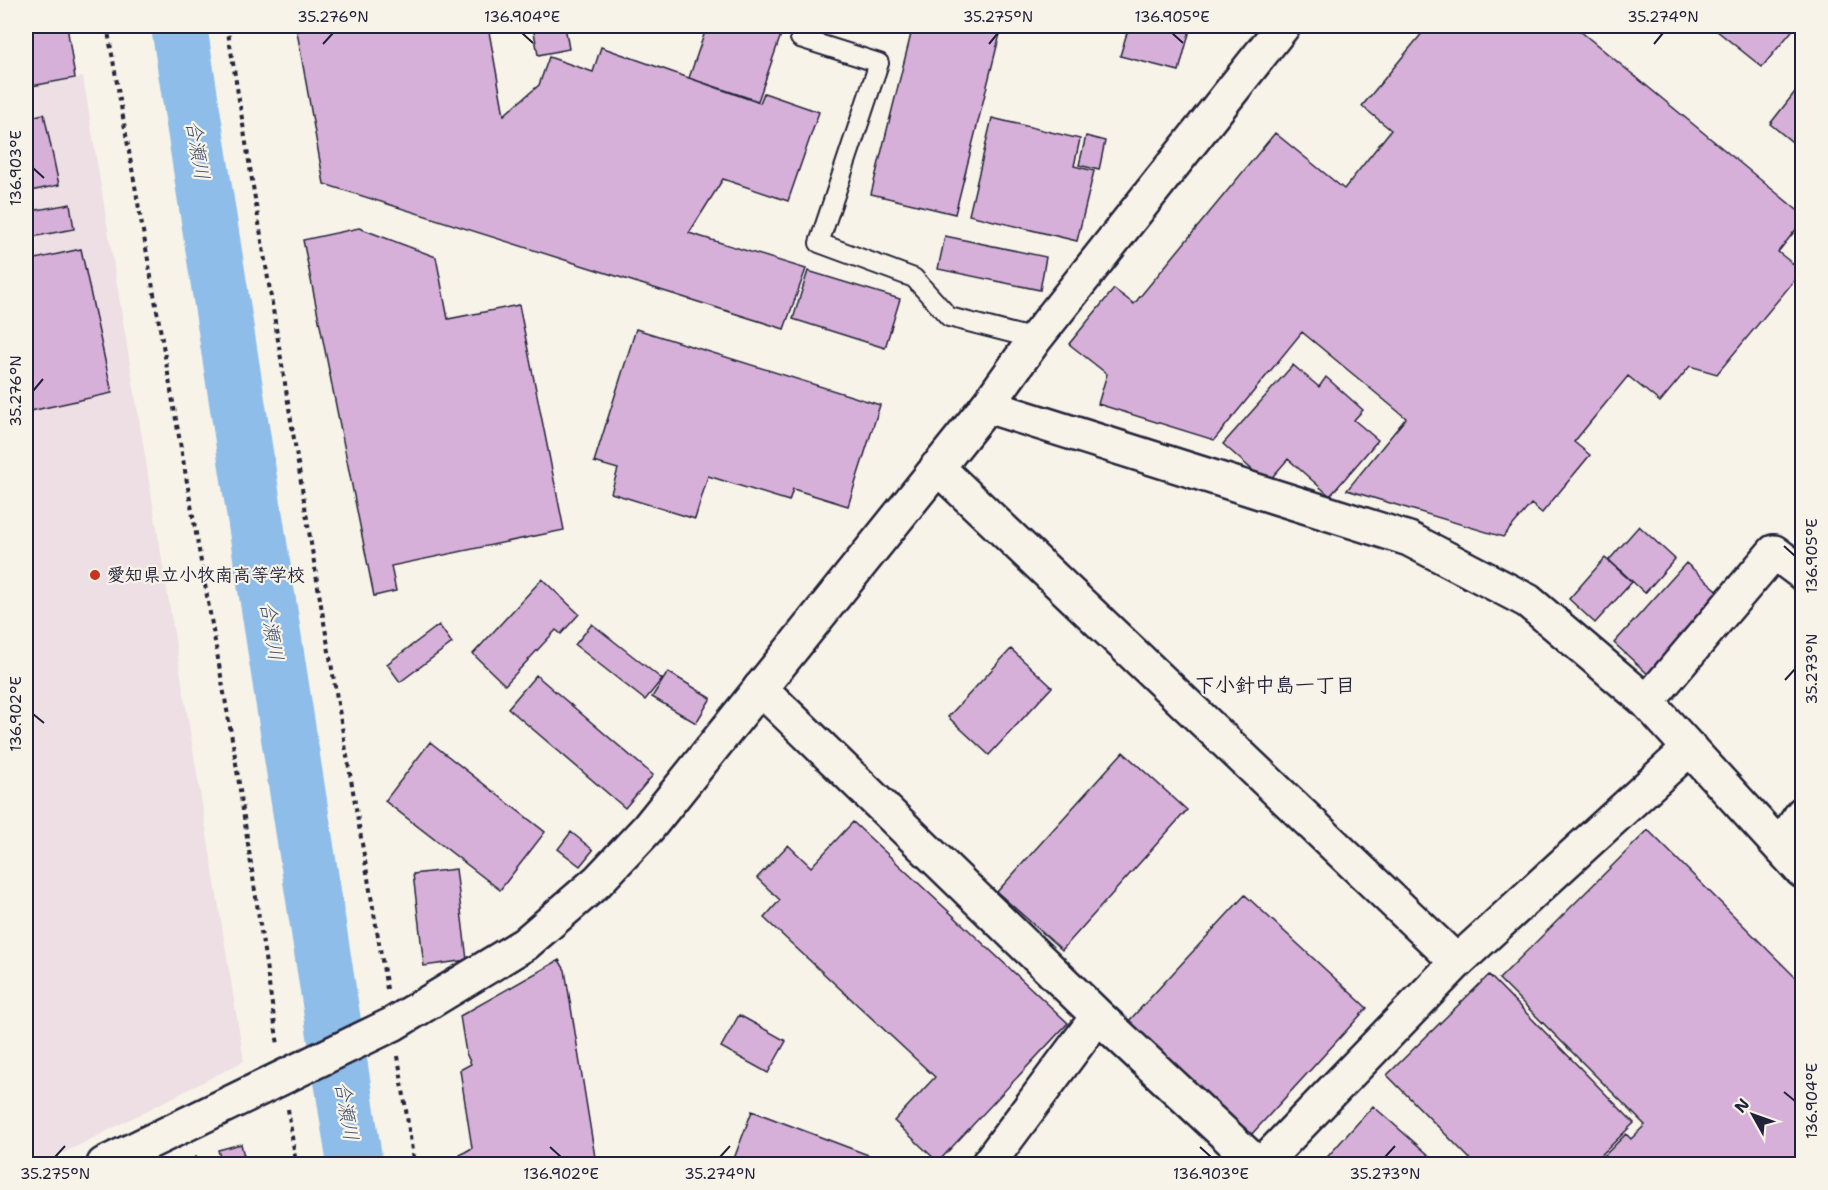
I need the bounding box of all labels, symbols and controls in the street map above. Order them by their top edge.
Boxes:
text: 35.276°N [297,7,369,27]
text: 136.904°E [484,7,560,27]
text: 35.275°N [963,7,1033,27]
text: 136.905°E [1134,7,1210,27]
text: 35.274°N [1627,7,1699,27]
water label: 合瀬川 [180,118,216,182]
text: 136.903°E [6,130,26,206]
text: 35.276°N [6,355,26,427]
text: 136.905°E [1802,518,1822,594]
place label: 愛知県立小牧南高等学校 [107,563,305,587]
marker: 愛知県立小牧南高等学校 [88,568,102,582]
water label: 合瀬川 [254,599,290,663]
text: 35.273°N [1802,633,1822,705]
district label: 下小針中島一丁目 [1195,672,1355,698]
text: 136.902°E [6,676,26,752]
text: 136.904°E [1802,1063,1822,1139]
water label: 合瀬川 [329,1079,365,1143]
north arrow [1723,1085,1783,1145]
text: N [1730,1094,1754,1117]
text: 35.275°N [20,1164,90,1184]
text: 136.902°E [523,1164,599,1184]
text: 35.274°N [684,1164,756,1184]
text: 136.903°E [1173,1164,1249,1184]
text: 35.273°N [1349,1164,1421,1184]

